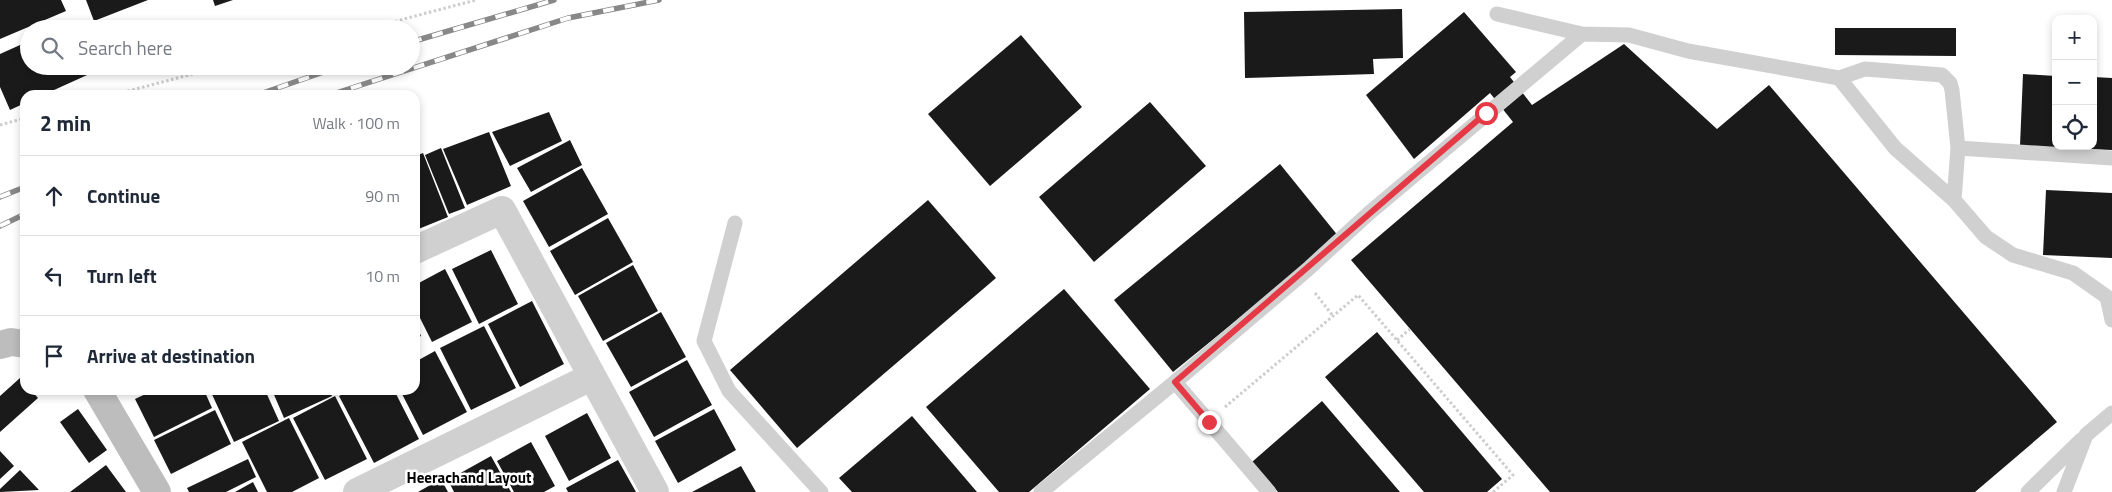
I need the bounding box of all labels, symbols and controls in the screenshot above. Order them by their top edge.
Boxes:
map controls [2052,15,2097,150]
button: + [2052,15,2097,60]
search box [20,20,420,75]
text: Search here [78,33,172,62]
icon: search [38,34,66,62]
button: − [2052,60,2097,105]
route start [1475,102,1498,125]
button: locate [2052,105,2097,150]
text: 2 min [40,107,91,139]
text: Walk · 100 m [312,111,400,135]
text: Continue [87,181,160,210]
icon: ahead [40,182,68,210]
text: 90 m [365,184,400,208]
text: Turn left [87,261,157,290]
icon: left [40,262,68,290]
text: 10 m [365,264,400,288]
text: Arrive at destination [87,341,255,370]
icon: arrive [40,342,68,370]
route end [1198,411,1221,434]
district label: Heerachand Layout [407,466,532,489]

